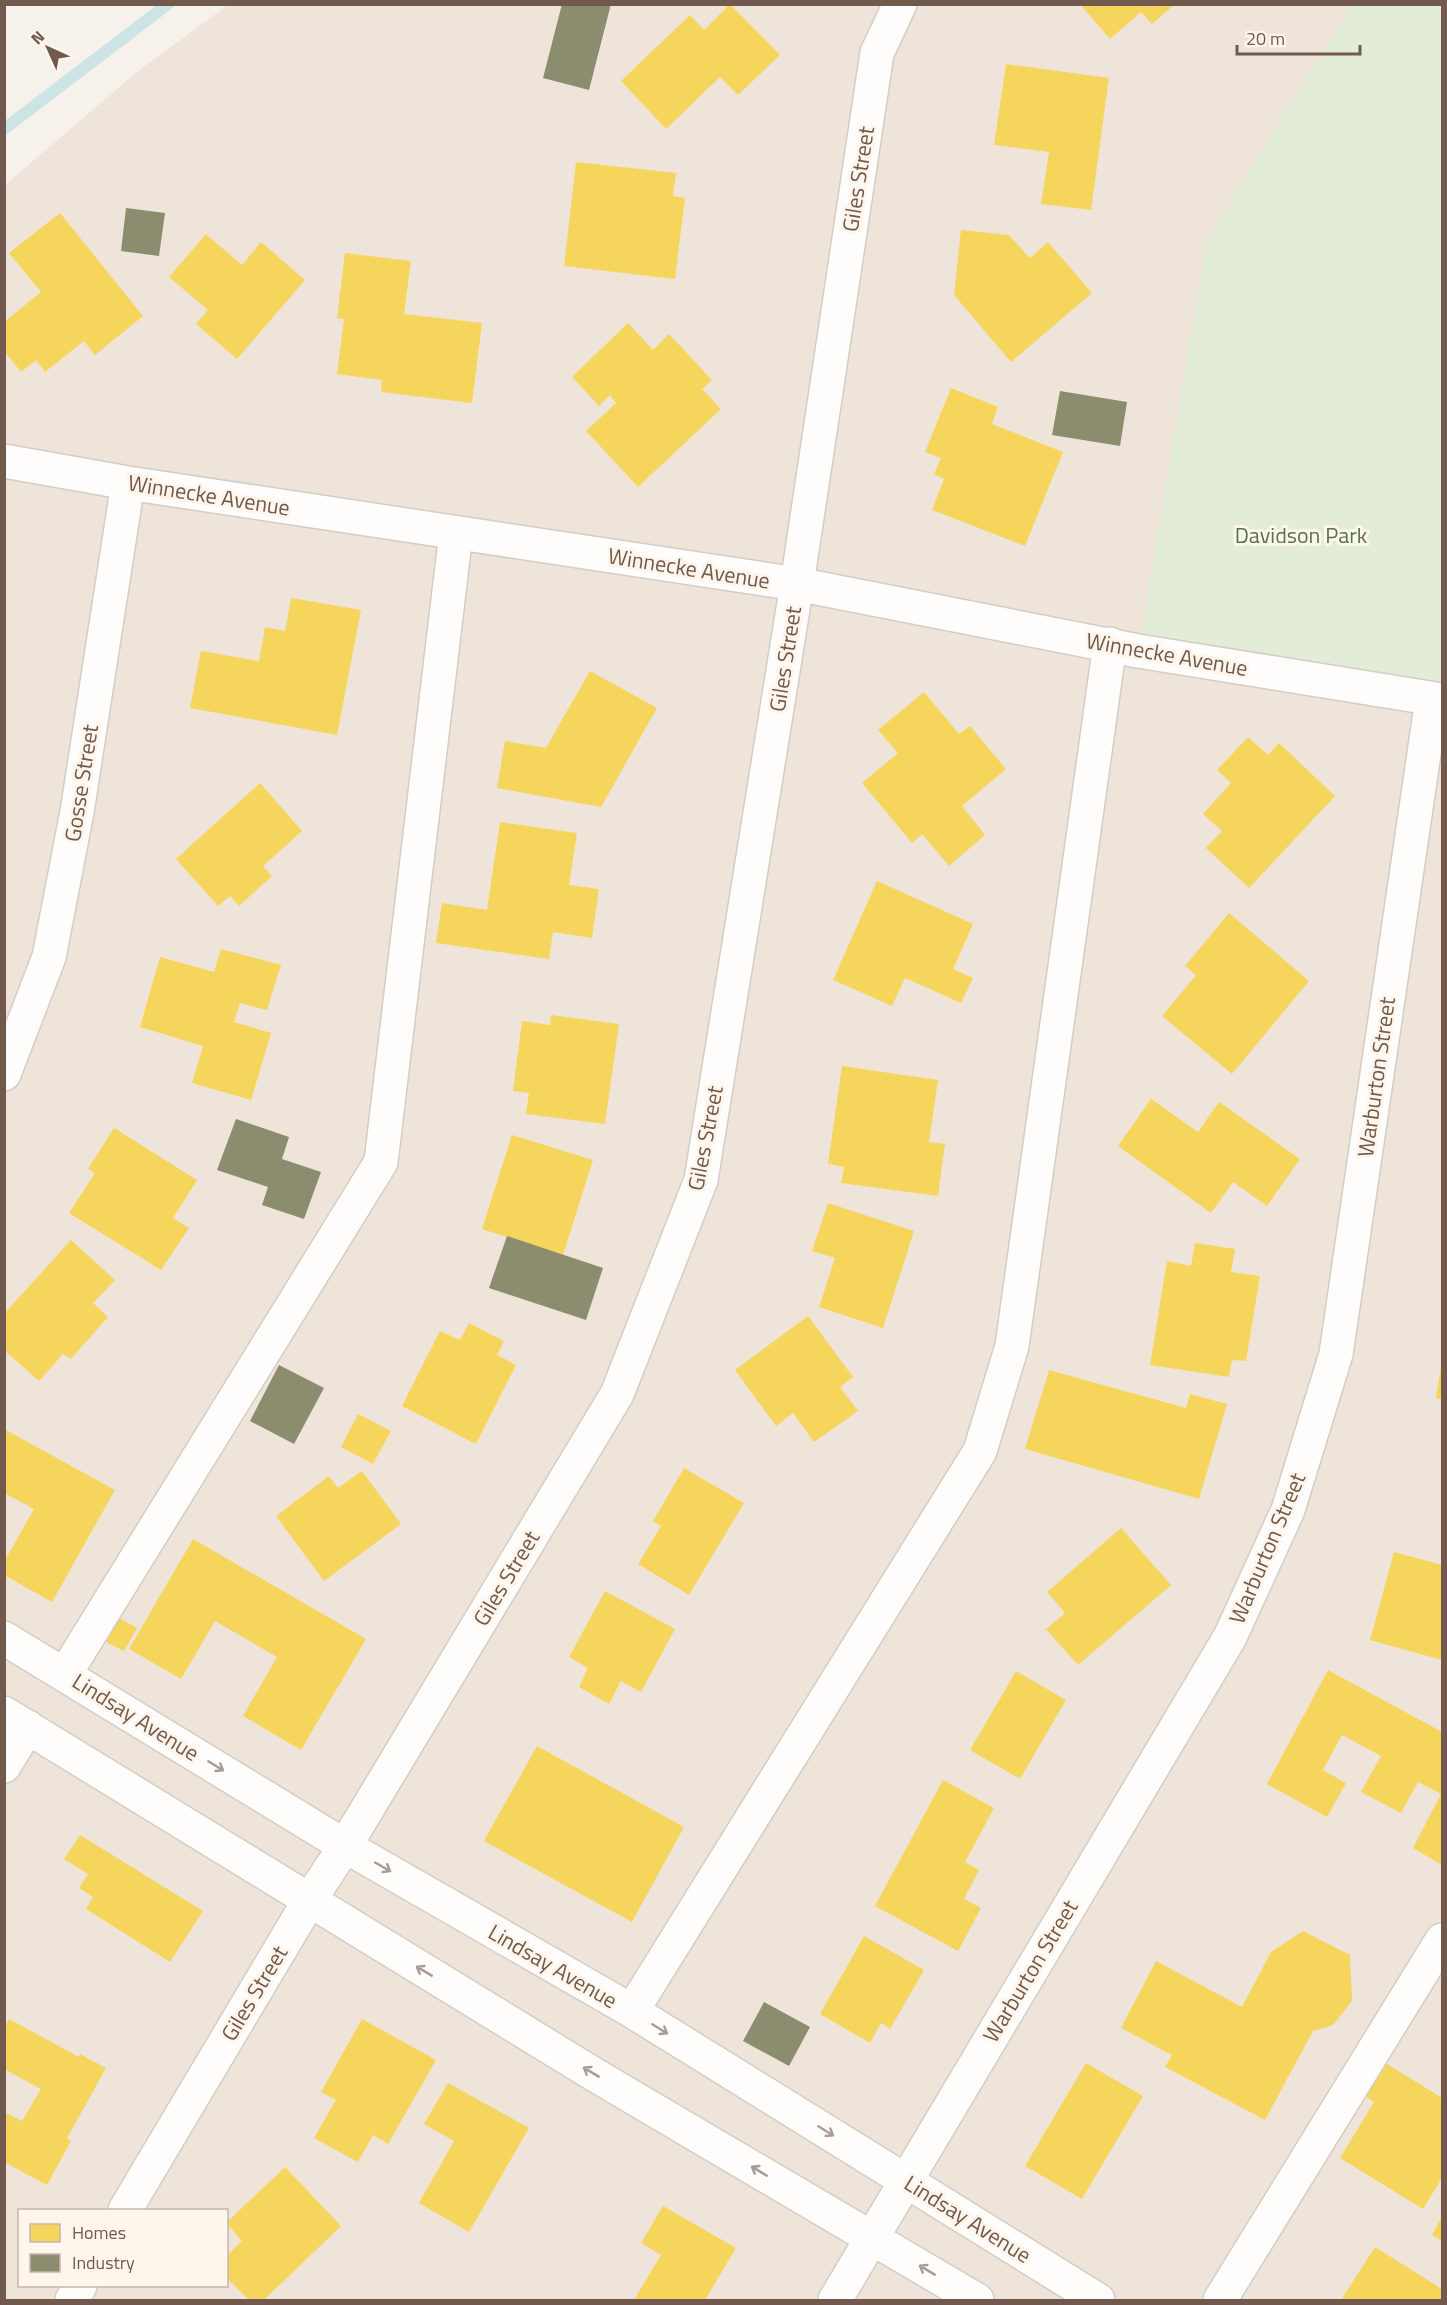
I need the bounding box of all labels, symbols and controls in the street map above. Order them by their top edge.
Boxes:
north arrow [18,18,78,78]
scale bar [1237,18,1360,56]
text: N [25,25,50,50]
text: 20 m [1246,25,1285,52]
street label: Giles Street [833,124,883,234]
street label: Winnecke Avenue [126,465,292,525]
park label: Davidson Park [1235,518,1368,552]
street label: Winnecke Avenue [606,538,772,598]
street label: Giles Street [760,604,810,714]
street label: Winnecke Avenue [1083,623,1251,685]
street label: Gosse Street [55,722,107,844]
street label: Warburton Street [1348,994,1404,1159]
street label: Giles Street [678,1082,732,1193]
street label: Warburton Street [1220,1467,1314,1629]
street label: Giles Street [464,1523,548,1632]
street label: Lindsay Avenue [66,1664,206,1770]
one-way arrow [207,1761,224,1773]
one-way arrow [374,1862,391,1874]
street label: Warburton Street [974,1893,1086,2049]
street label: Lindsay Avenue [482,1915,624,2017]
street label: Giles Street [212,1938,296,2047]
one-way arrow [416,1964,433,1976]
one-way arrow [651,2023,668,2035]
one-way arrow [583,2066,600,2078]
one-way arrow [817,2126,834,2138]
one-way arrow [751,2165,768,2177]
street label: Lindsay Avenue [898,2166,1038,2272]
legend [18,2209,228,2287]
text: Homes [72,2219,126,2246]
text: Industry [72,2249,135,2276]
one-way arrow [919,2264,936,2276]

